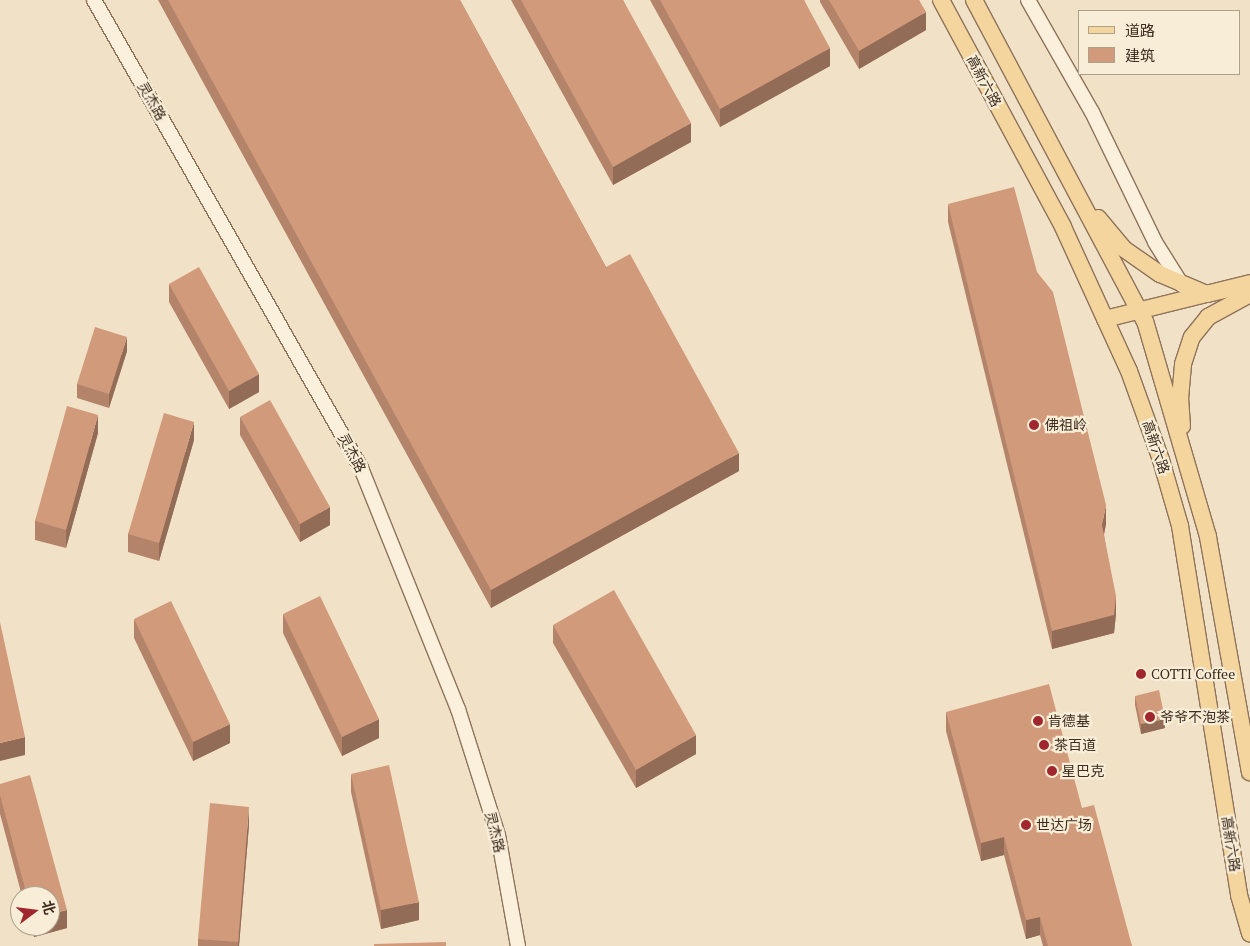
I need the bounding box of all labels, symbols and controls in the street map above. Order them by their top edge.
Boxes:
legend [1078,10,1240,75]
text: 道路 [1125,20,1155,40]
text: 建筑 [1125,45,1155,65]
street label: 高新六路 [963,52,1005,110]
street label: 灵杰路 [134,79,170,123]
place label: 佛祖岭 [1045,417,1087,433]
marker: 佛祖岭 [1027,418,1041,432]
street label: 高新六路 [1139,418,1173,476]
street label: 灵杰路 [335,431,369,475]
place label: COTTI Coffee [1151,666,1235,682]
marker: COTTI Coffee [1135,668,1147,680]
place label: 爷爷不泡茶 [1160,709,1230,725]
marker: 爷爷不泡茶 [1144,711,1156,723]
place label: 肯德基 [1048,713,1090,729]
marker: 肯德基 [1032,715,1044,727]
place label: 茶百道 [1054,737,1096,753]
marker: 茶百道 [1038,739,1050,751]
place label: 星巴克 [1062,763,1104,779]
marker: 星巴克 [1046,765,1058,777]
street label: 灵杰路 [482,810,508,854]
street label: 高新六路 [1218,815,1244,873]
place label: 世达广场 [1036,817,1092,833]
marker: 世达广场 [1020,819,1032,831]
north arrow [10,886,60,936]
text: 北 [38,898,60,916]

